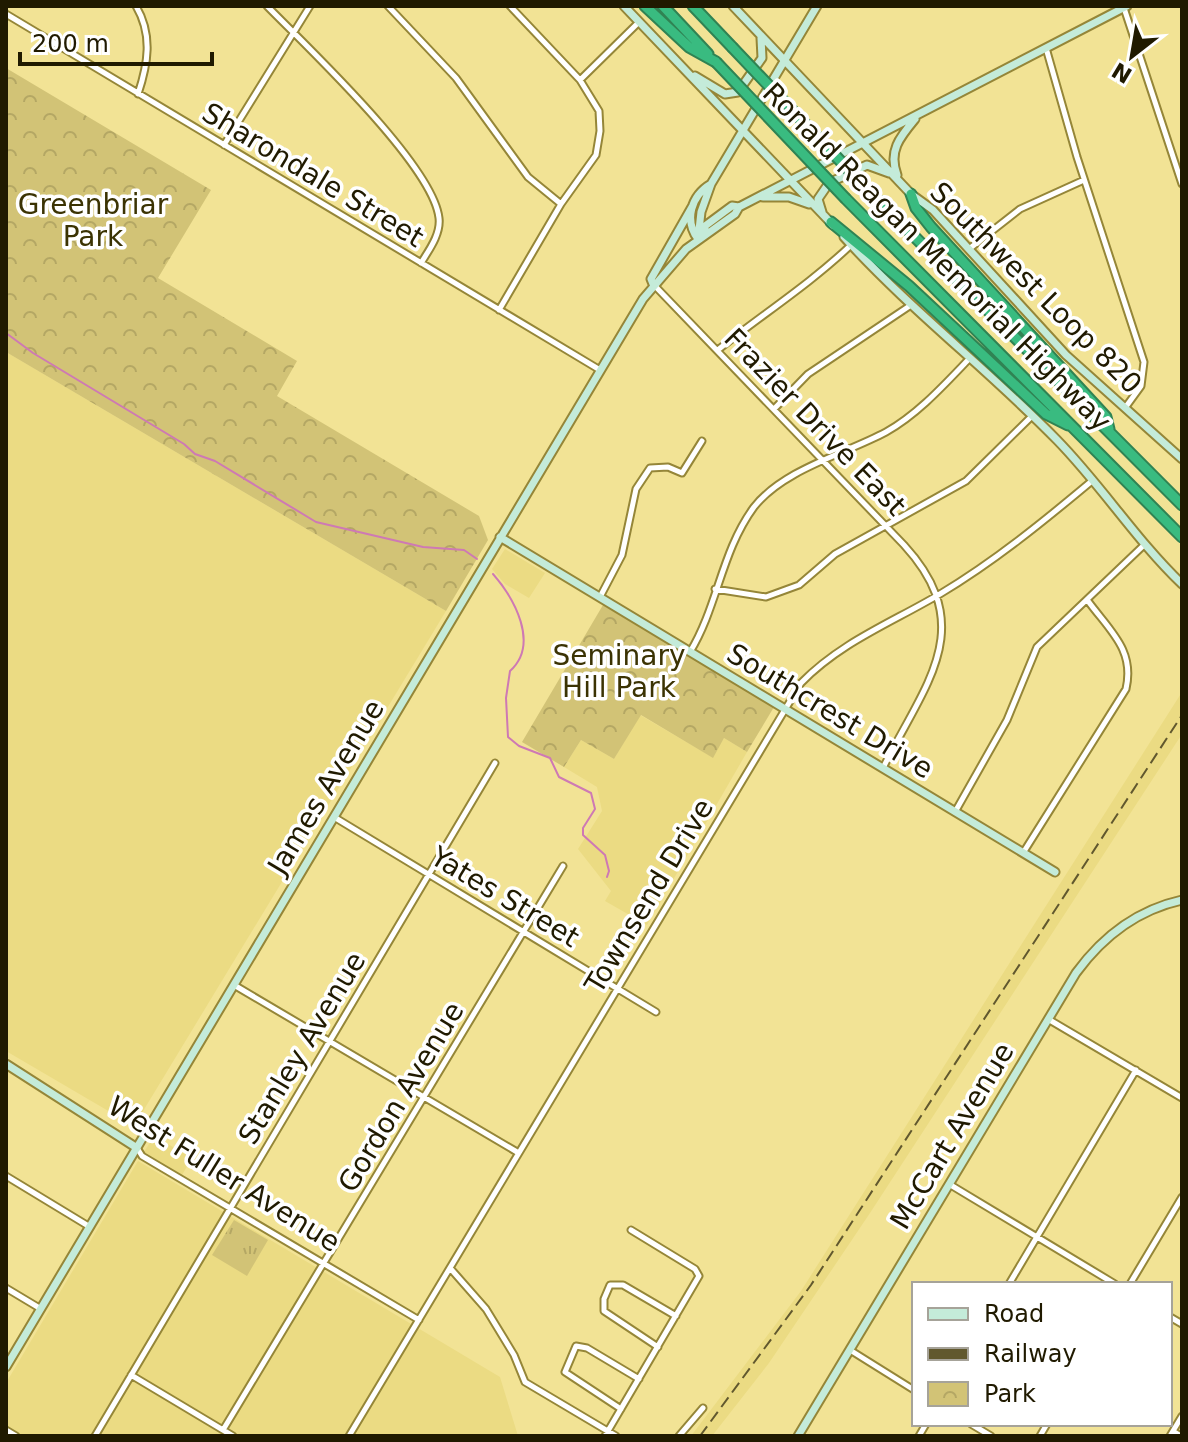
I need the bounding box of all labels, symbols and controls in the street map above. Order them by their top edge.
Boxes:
scale bar [20,16,212,66]
north arrow [1092,16,1172,96]
text: 200 m [32,30,109,58]
text: N [1108,57,1136,88]
street label: Ronald Reagan Memorial Highway [756,76,1118,438]
street label: Sharondale Street [196,96,430,254]
street label: Southwest Loop 820 [923,175,1149,401]
park label: Greenbriar Park [18,188,169,253]
street label: Frazier Drive East [717,322,913,522]
street label: Southcrest Drive [721,637,939,785]
park label: Seminary Hill Park [552,639,686,704]
street label: James Avenue [260,694,391,882]
street label: Townsend Drive [577,793,720,1000]
street label: Yates Street [424,839,585,954]
street label: Stanley Avenue [232,946,372,1150]
street label: Gordon Avenue [331,996,471,1198]
street label: McCart Avenue [883,1037,1021,1235]
street label: West Fuller Avenue [102,1089,346,1259]
legend [912,1282,1172,1426]
text: Road [984,1300,1044,1328]
text: Railway [984,1340,1077,1368]
text: Park [984,1380,1036,1408]

